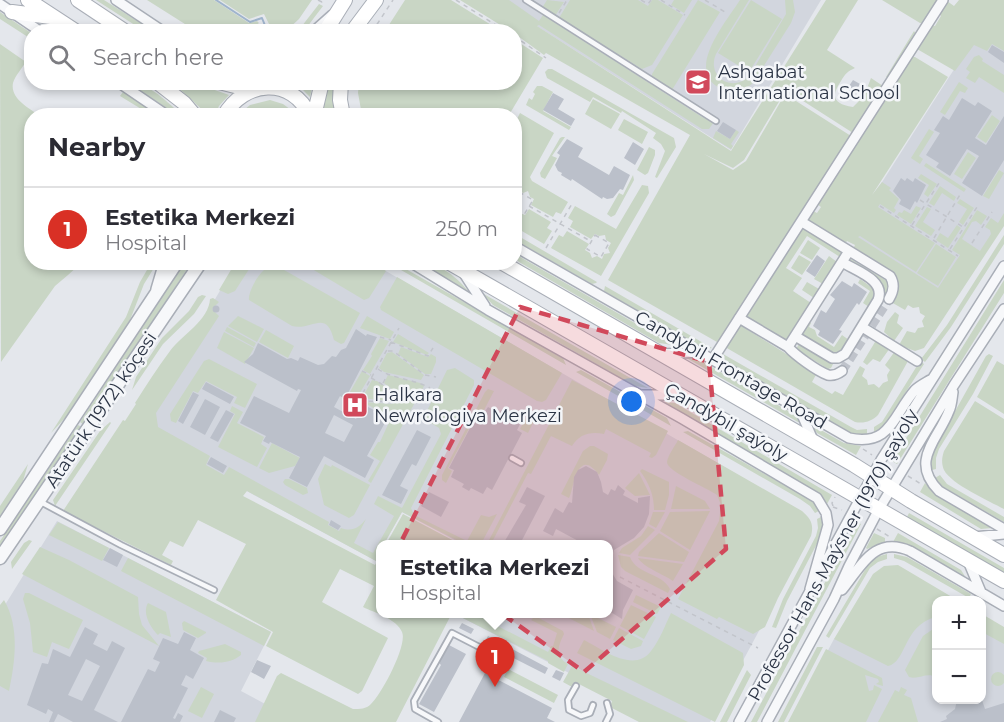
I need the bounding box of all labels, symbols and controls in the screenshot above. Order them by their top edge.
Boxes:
search box [24,24,522,90]
icon: search [45,41,78,74]
text: Search here [93,44,224,71]
place label: Ashgabat International School [718,61,900,104]
school or university icon: Ashgabat International School [683,67,713,97]
text: Nearby [48,131,145,163]
text: Estetika Merkezi [105,204,295,231]
text: 1 [64,217,71,241]
text: 250 m [436,217,498,241]
text: Hospital [105,231,187,255]
street label: Candybil Frontage Road [631,306,831,434]
street label: Atatürk (1972) köçesi [41,328,161,492]
street label: Çandybil şaýoly [661,378,792,466]
place label: Halkara Newrologiya Merkezi [374,384,562,427]
your location [617,387,646,416]
hospital icon: Halkara Newrologiya Merkezi [340,390,370,420]
street label: Professor Hans Maýsner (1970) şaýoly [743,405,923,705]
popup [376,540,613,618]
text: Estetika Merkezi [399,554,590,581]
text: Hospital [399,581,482,605]
map controls [932,596,986,704]
button: + [932,596,986,650]
pin: 1 [476,638,514,687]
button: − [932,650,986,704]

